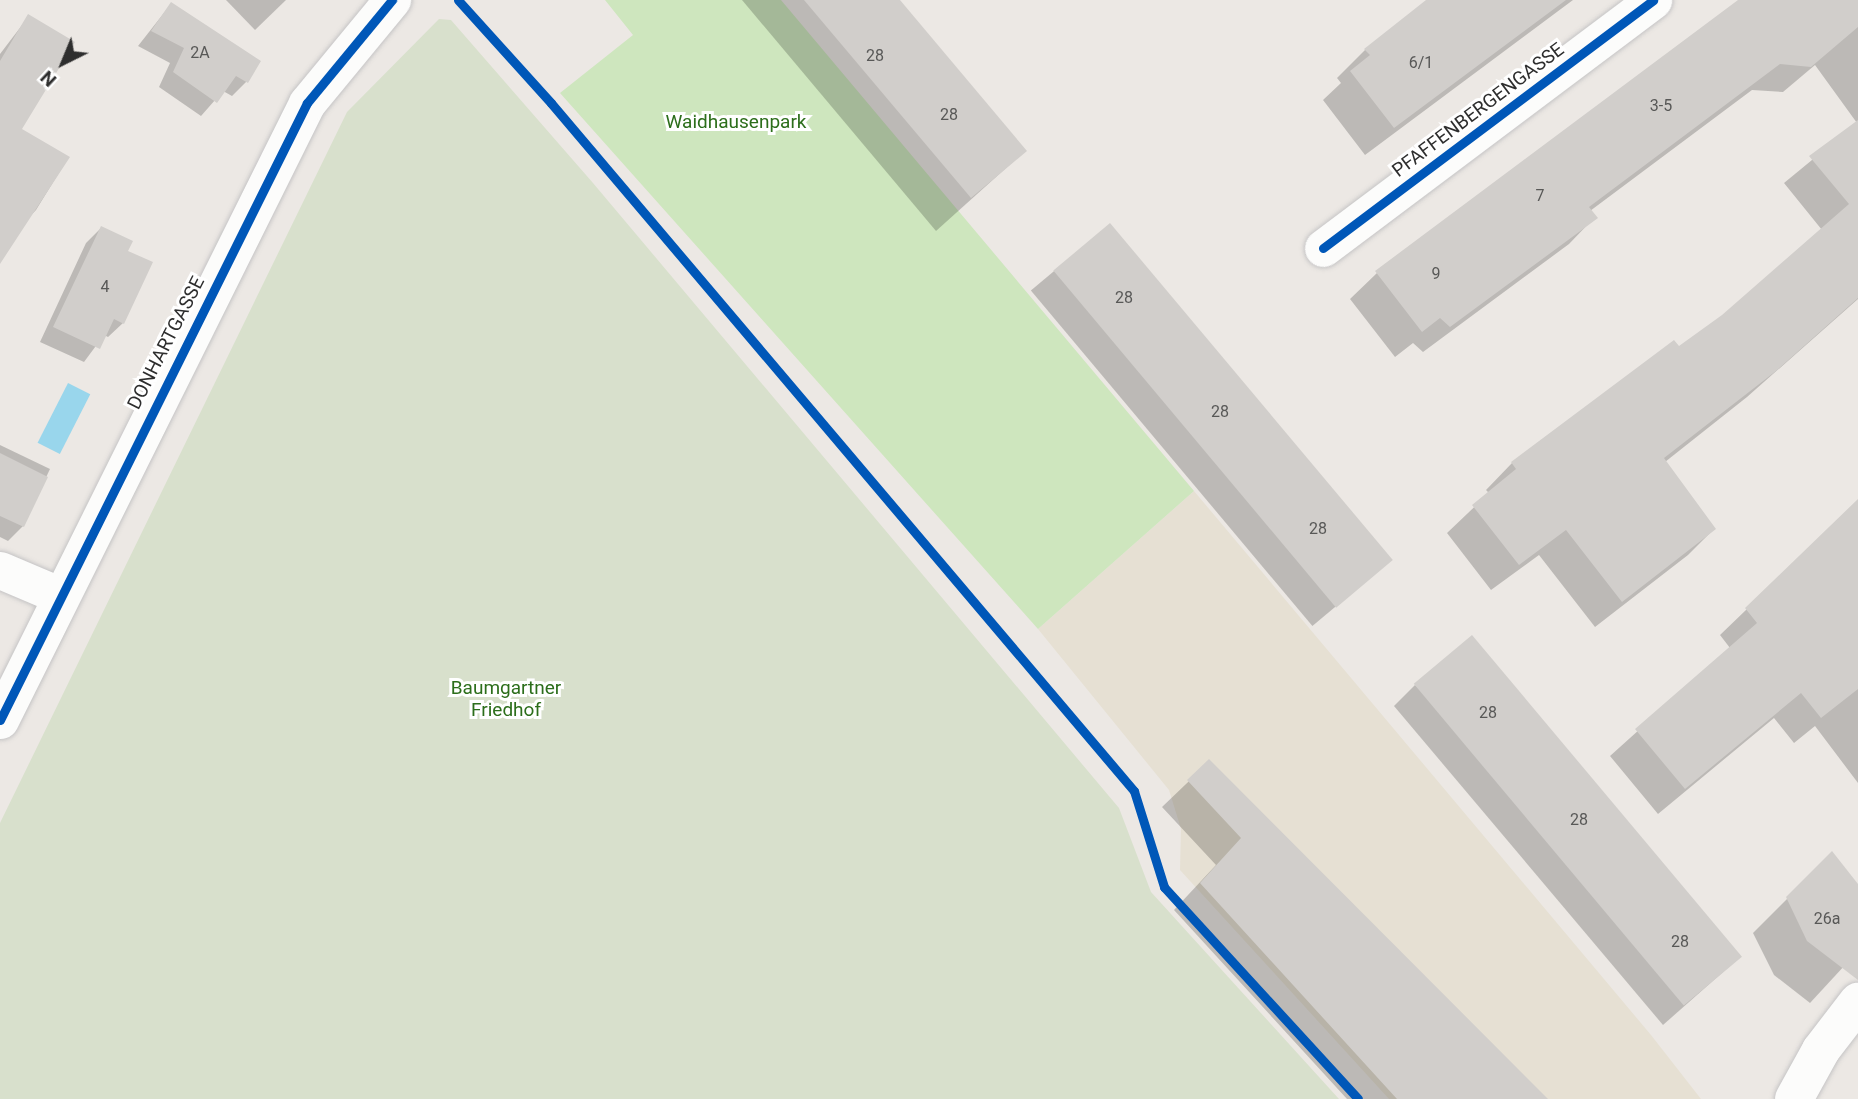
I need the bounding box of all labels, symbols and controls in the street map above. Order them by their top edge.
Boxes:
north arrow [28,28,98,98]
street label: PFAFFENBERGENGASSE [1388,38,1568,182]
house number: 2A [190,43,210,63]
house number: 28 [866,46,884,66]
house number: 6/1 [1409,53,1433,73]
text: N [36,66,61,92]
house number: 3-5 [1650,96,1672,116]
house number: 28 [940,105,958,125]
park label: Waidhausenpark [666,111,806,133]
house number: 7 [1536,186,1544,206]
house number: 9 [1432,264,1440,284]
street label: DONHARTGASSE [123,273,209,413]
house number: 4 [101,277,109,297]
house number: 28 [1115,288,1133,308]
house number: 28 [1211,402,1229,422]
house number: 28 [1309,519,1327,539]
park label: Baumgartner Friedhof [451,677,561,721]
house number: 28 [1479,703,1497,723]
house number: 28 [1570,810,1588,830]
house number: 26a [1814,909,1840,929]
house number: 28 [1671,932,1689,952]

